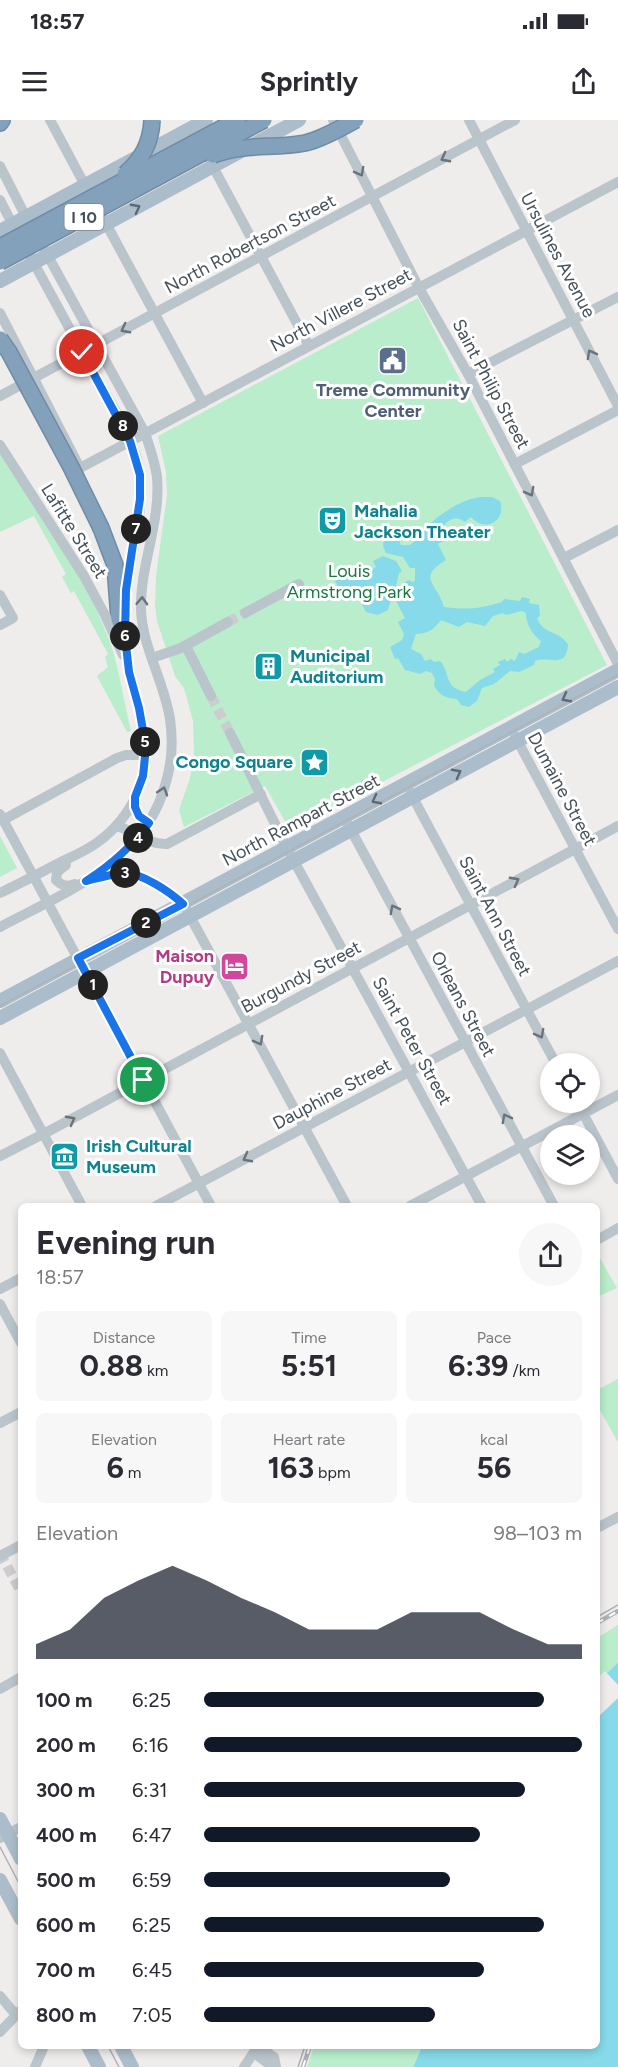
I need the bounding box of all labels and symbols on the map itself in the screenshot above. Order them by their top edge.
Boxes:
one-way arrow [441,151,451,162]
one-way arrow [353,166,364,176]
street label: Ursulines Avenue [516,188,600,322]
street label: North Robertson Street [161,189,339,298]
road number: I 10 [64,204,104,230]
one-way arrow [130,204,141,215]
street label: North Villere Street [267,263,416,357]
street label: Saint Philip Street [447,315,535,453]
one-way arrow [121,322,131,333]
pin [56,326,107,377]
public building icon: Treme Community Center [377,345,409,377]
one-way arrow [587,350,598,360]
place label: Treme Community Center [316,379,471,422]
pin: 8 [108,411,138,441]
street label: Lafitte Street [36,480,112,583]
one-way arrow [523,486,534,497]
place label: Mahalia Jackson Theater [354,500,491,543]
theatre icon: Mahalia Jackson Theater [317,505,349,537]
pin: 7 [121,514,151,544]
park label: Louis Armstrong Park [287,560,412,603]
one-way arrow [135,597,148,606]
pin: 6 [110,621,140,651]
place label: Municipal Auditorium [290,645,384,688]
building icon: Municipal Auditorium [253,650,285,682]
one-way arrow [562,691,573,702]
pin: 5 [130,727,160,757]
street label: Dumaine Street [523,728,601,850]
place icon: Congo Square [298,746,330,778]
place label: Congo Square [176,751,293,773]
street label: North Rampart Street [219,769,384,871]
one-way arrow [451,769,461,780]
one-way arrow [156,786,169,797]
one-way arrow [372,793,382,804]
pin: 4 [123,823,153,853]
street label: Saint Ann Street [454,852,536,980]
pin: 3 [110,858,140,888]
one-way arrow [509,877,519,888]
one-way arrow [390,905,401,915]
pin: 2 [131,908,161,938]
street label: Burgundy Street [237,936,365,1018]
place label: Maison Dupuy [155,945,215,988]
street label: Orleans Street [426,947,500,1061]
hotel icon: Maison Dupuy [219,950,251,982]
pin: 1 [78,970,108,1000]
street label: Saint Peter Street [368,973,456,1109]
one-way arrow [533,1027,544,1038]
one-way arrow [252,1035,263,1045]
street label: Dauphine Street [269,1053,395,1135]
pin [117,1054,168,1105]
one-way arrow [502,1113,513,1124]
one-way arrow [64,1116,75,1127]
place label: Irish Cultural Museum [86,1135,192,1178]
museum icon: Irish Cultural Museum [49,1140,81,1172]
one-way arrow [243,1151,253,1162]

